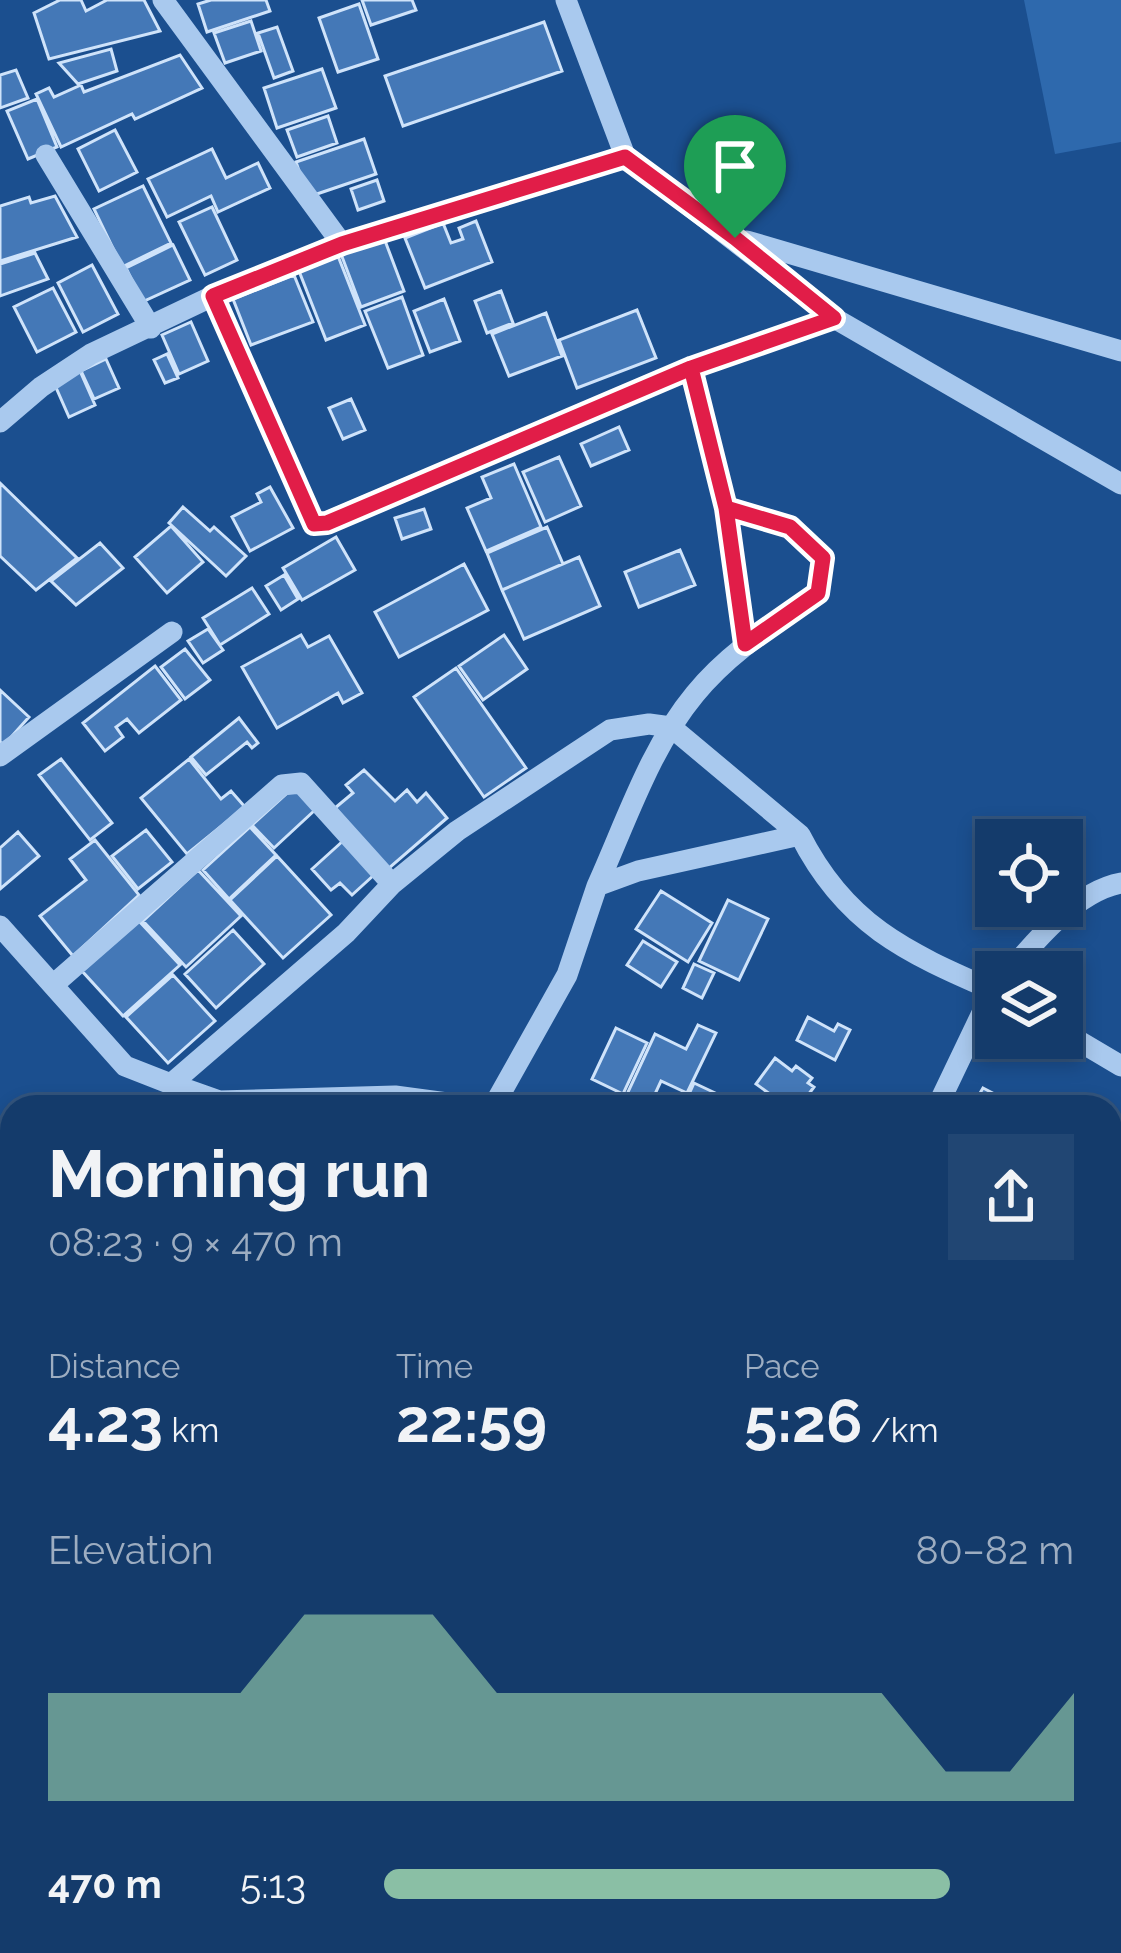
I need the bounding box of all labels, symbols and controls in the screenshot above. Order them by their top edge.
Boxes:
pin [684,115,786,238]
icon: arrive [702,133,768,199]
map controls [975,819,1083,1059]
button: locate [975,819,1083,927]
button: layers [975,951,1083,1059]
button: share [948,1134,1074,1260]
text: Morning run [48,1135,430,1212]
text: 08:23 · 9 × 470 m [48,1219,343,1265]
text: Distance [48,1347,180,1386]
text: Time [396,1347,473,1386]
text: Pace [744,1347,820,1386]
text: 4.23 [48,1386,163,1456]
text: 22:59 [396,1386,547,1456]
text: 5:26 [744,1386,862,1456]
text: km [163,1411,219,1450]
text: /km [862,1411,939,1450]
text: Elevation [48,1527,214,1573]
text: 80–82 m [916,1527,1074,1573]
text: 470 m [48,1861,162,1907]
text: 5:13 [240,1861,306,1907]

